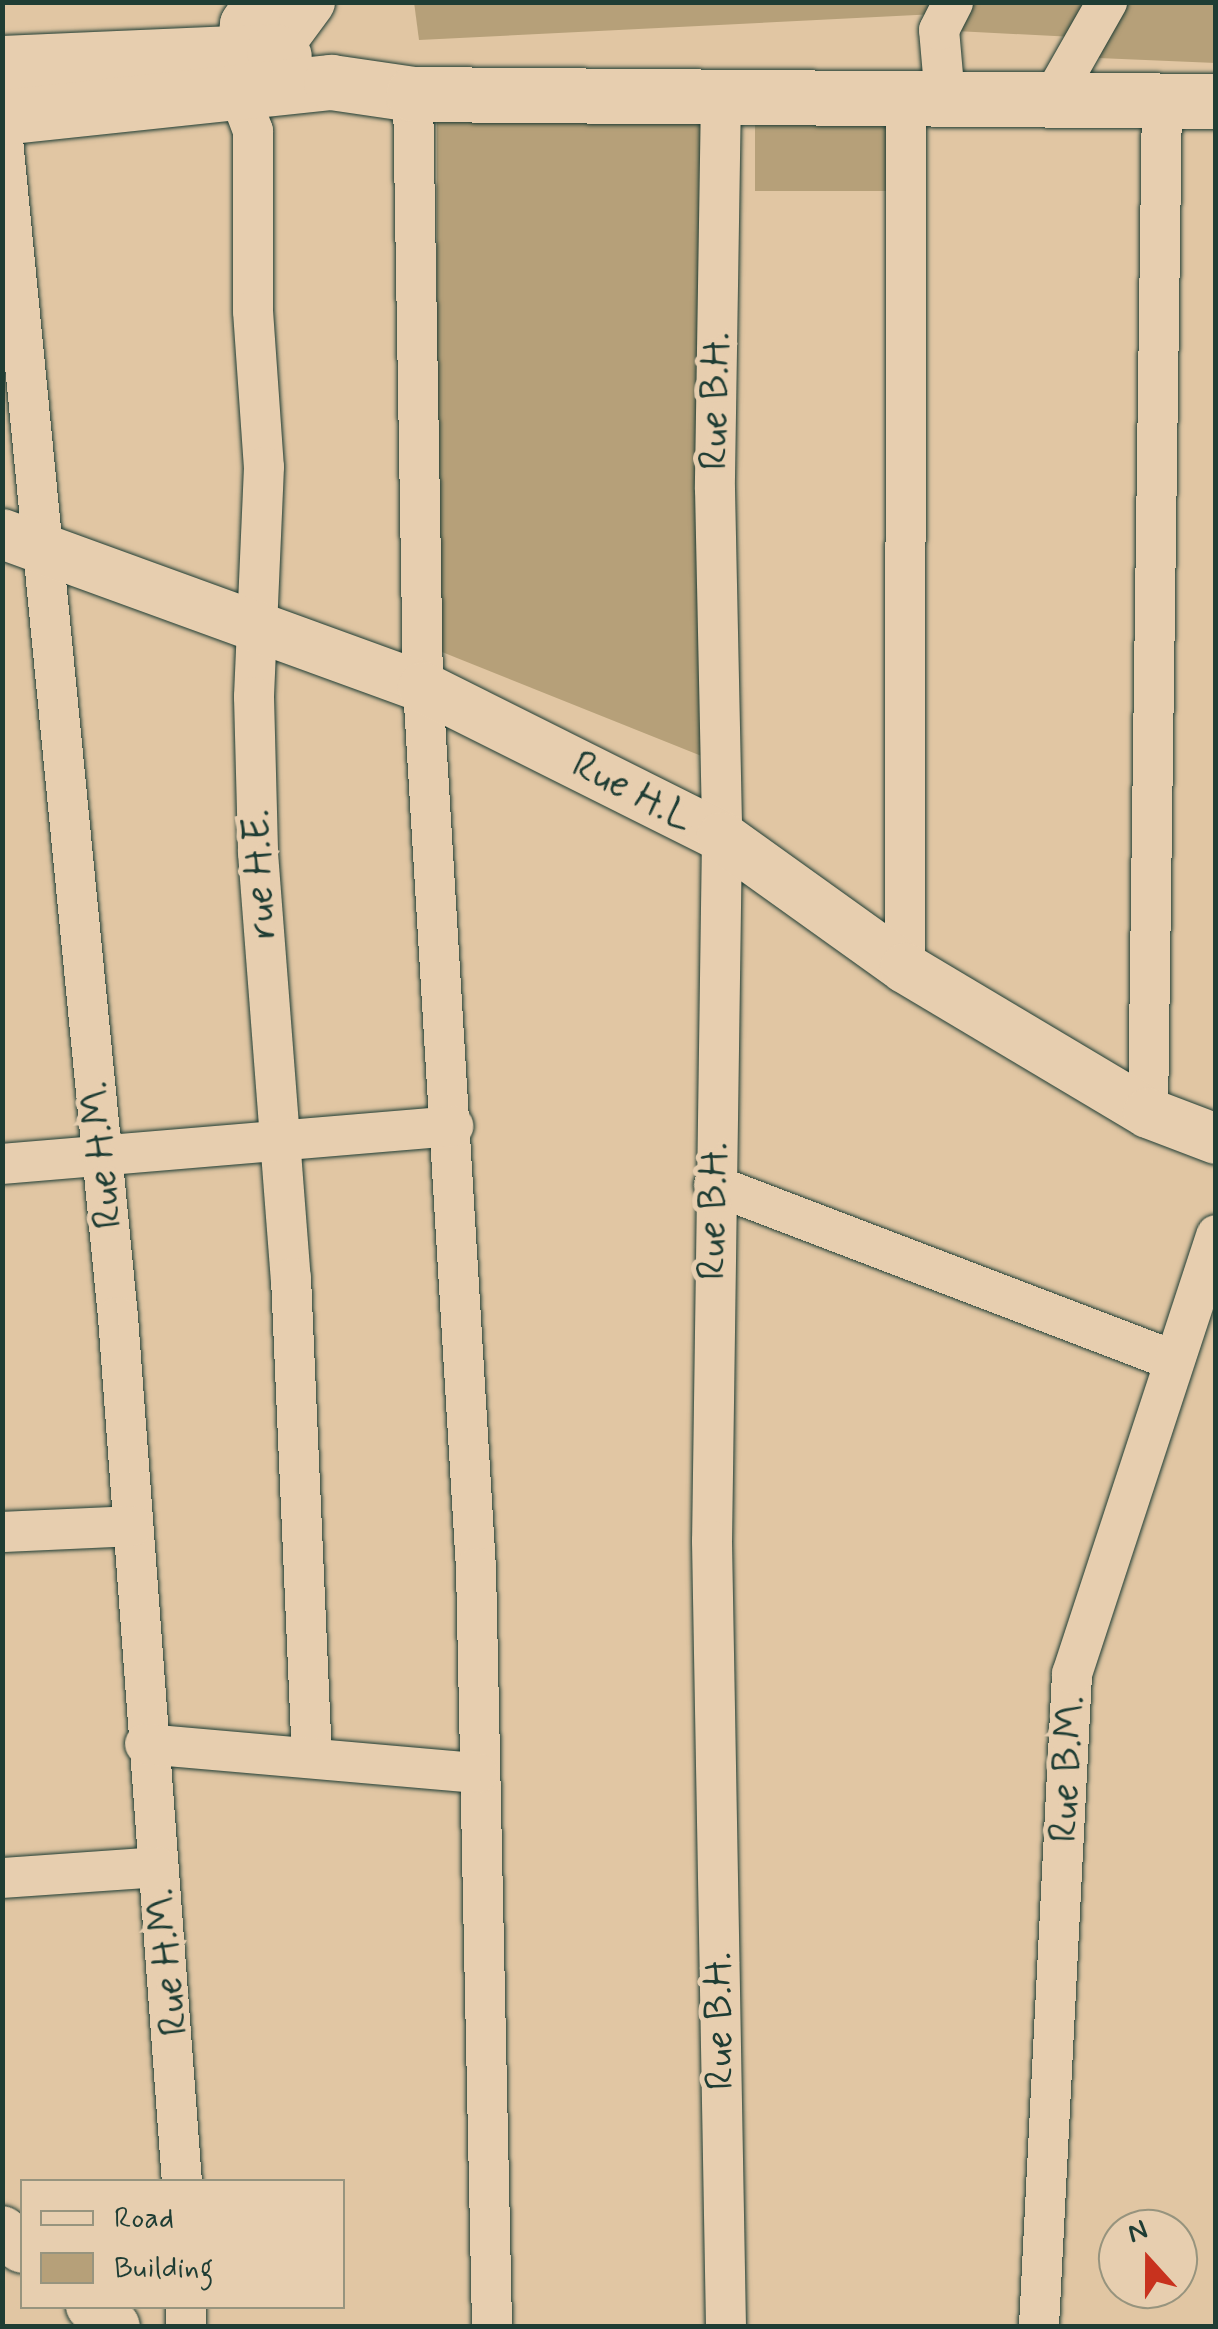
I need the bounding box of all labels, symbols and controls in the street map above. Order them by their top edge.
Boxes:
street label: Rue B.H. [691,331,741,471]
street label: Rue H.L [564,741,700,843]
street label: rue H.E. [233,808,287,940]
street label: Rue H.M. [70,1079,134,1231]
street label: Rue B.H. [689,1141,739,1281]
street label: Rue B.M. [1040,1694,1096,1844]
street label: Rue H.M. [136,1886,200,2038]
street label: Rue B.H. [695,1951,745,2091]
legend [20,2179,345,2309]
text: Road [114,2199,174,2238]
north arrow [1098,2209,1198,2309]
text: N [1122,2212,1153,2253]
text: Building [114,2249,213,2288]

